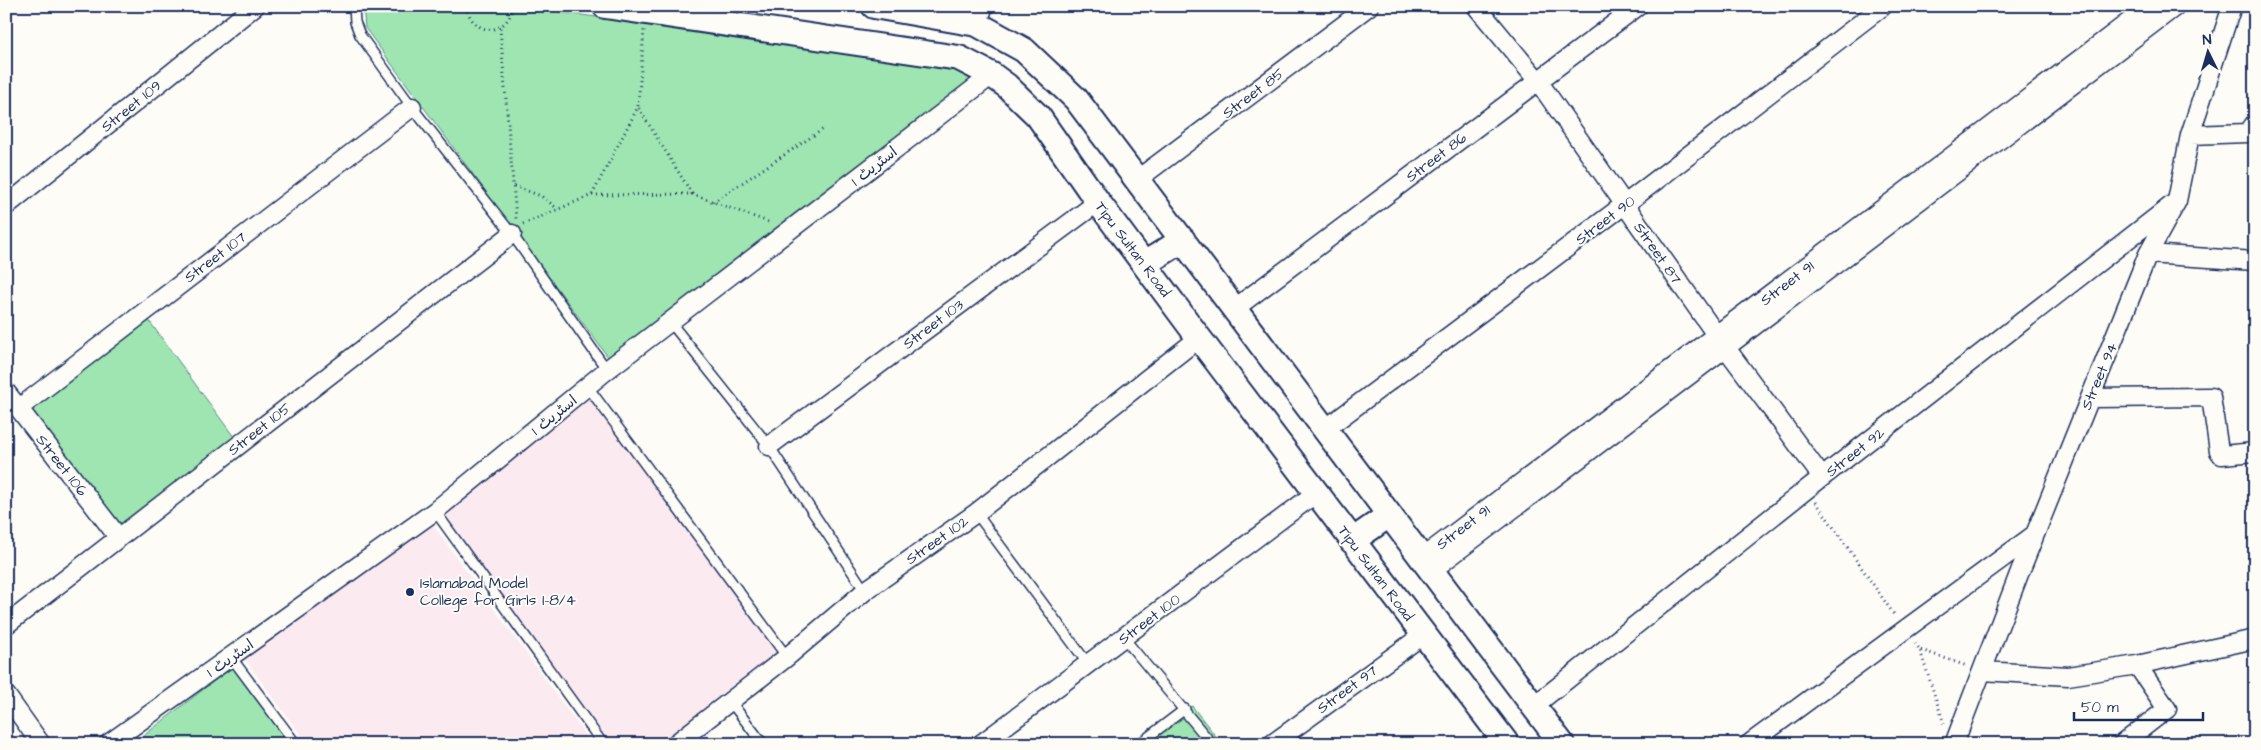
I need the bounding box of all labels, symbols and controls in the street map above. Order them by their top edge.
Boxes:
north arrow [2184,28,2234,78]
text: N [2202,30,2212,50]
street label: Street 85 [1218,63,1289,124]
street label: Street 109 [97,76,166,137]
street label: Street 86 [1401,127,1472,187]
street label: اسٹریٹ 1 [847,142,902,191]
street label: Street 90 [1571,191,1640,250]
street label: Tipu Sultan Road [1090,197,1176,302]
street label: Street 87 [1629,218,1687,288]
street label: Street 107 [180,227,251,288]
street label: Street 91 [1756,256,1819,311]
street label: Street 103 [899,294,968,354]
street label: Street 94 [2076,339,2123,413]
street label: اسٹریٹ 1 [527,390,582,440]
street label: Street 105 [224,398,295,461]
street label: Street 92 [1821,422,1889,482]
street label: Street 106 [31,430,93,501]
street label: Street 91 [1432,500,1495,555]
street label: Street 102 [902,511,973,570]
street label: Tipu Sultan Road [1333,521,1419,626]
place label: Islamabad Model College for Girls I-8/4 [420,573,576,612]
marker: Islamabad Model College for Girls I-8/4 [404,586,416,598]
street label: Street 100 [1114,589,1185,650]
street label: اسٹریٹ 1 [202,634,258,682]
street label: Street 97 [1313,660,1382,718]
scale bar [2074,690,2202,722]
text: 50 m [2081,697,2119,718]

